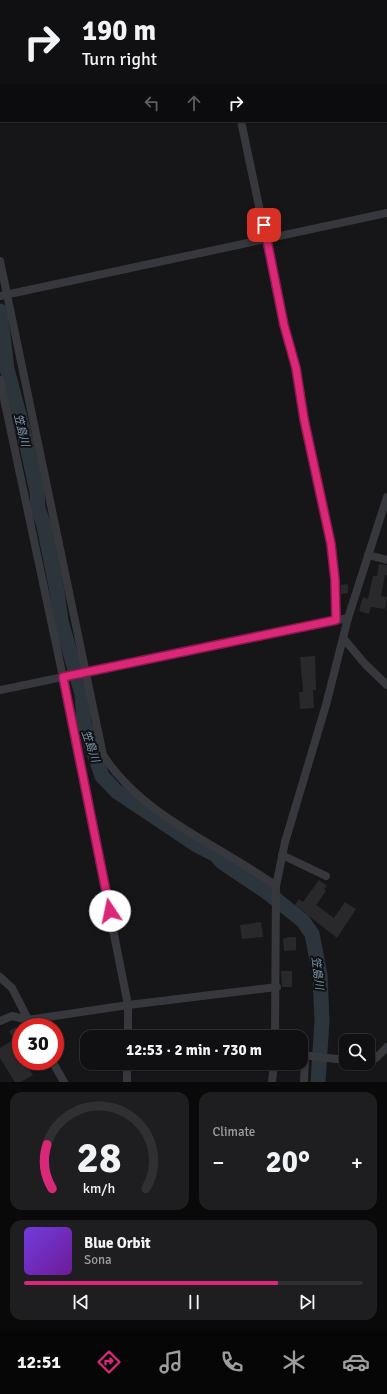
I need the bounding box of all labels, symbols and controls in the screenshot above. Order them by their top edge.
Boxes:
text: 190 m [82,14,156,48]
icon: right [16,16,68,68]
text: Turn right [82,48,157,70]
icon: left [141,92,163,114]
icon: ahead [183,92,205,114]
icon: right [225,92,247,114]
pin [247,208,281,242]
icon: arrive [253,214,275,236]
water label: 笠島川 [11,413,32,449]
water label: 笠島川 [79,728,102,765]
position arrow [89,890,131,932]
water label: 笠島川 [309,956,326,991]
speed limit sign: 30 [12,1018,64,1070]
map controls [339,1034,375,1070]
button: search [339,1034,375,1070]
text: 12:53 · 2 min · 730 m [126,1041,262,1059]
text: Climate [213,1124,255,1140]
text: 28 [77,1133,122,1184]
text: 20° [266,1144,310,1181]
text: − [213,1149,224,1176]
text: + [351,1149,363,1176]
text: km/h [83,1180,115,1197]
text: Blue Orbit [84,1234,151,1252]
text: Sona [84,1252,112,1268]
icon: previous [70,1291,92,1313]
icon: pause [183,1291,205,1313]
icon: next [296,1291,318,1313]
icon: directions [95,1348,123,1376]
icon: music [157,1348,185,1376]
icon: phone [218,1348,246,1376]
icon: climate [280,1348,308,1376]
icon: car [342,1348,370,1376]
text: 12:51 [17,1351,61,1373]

